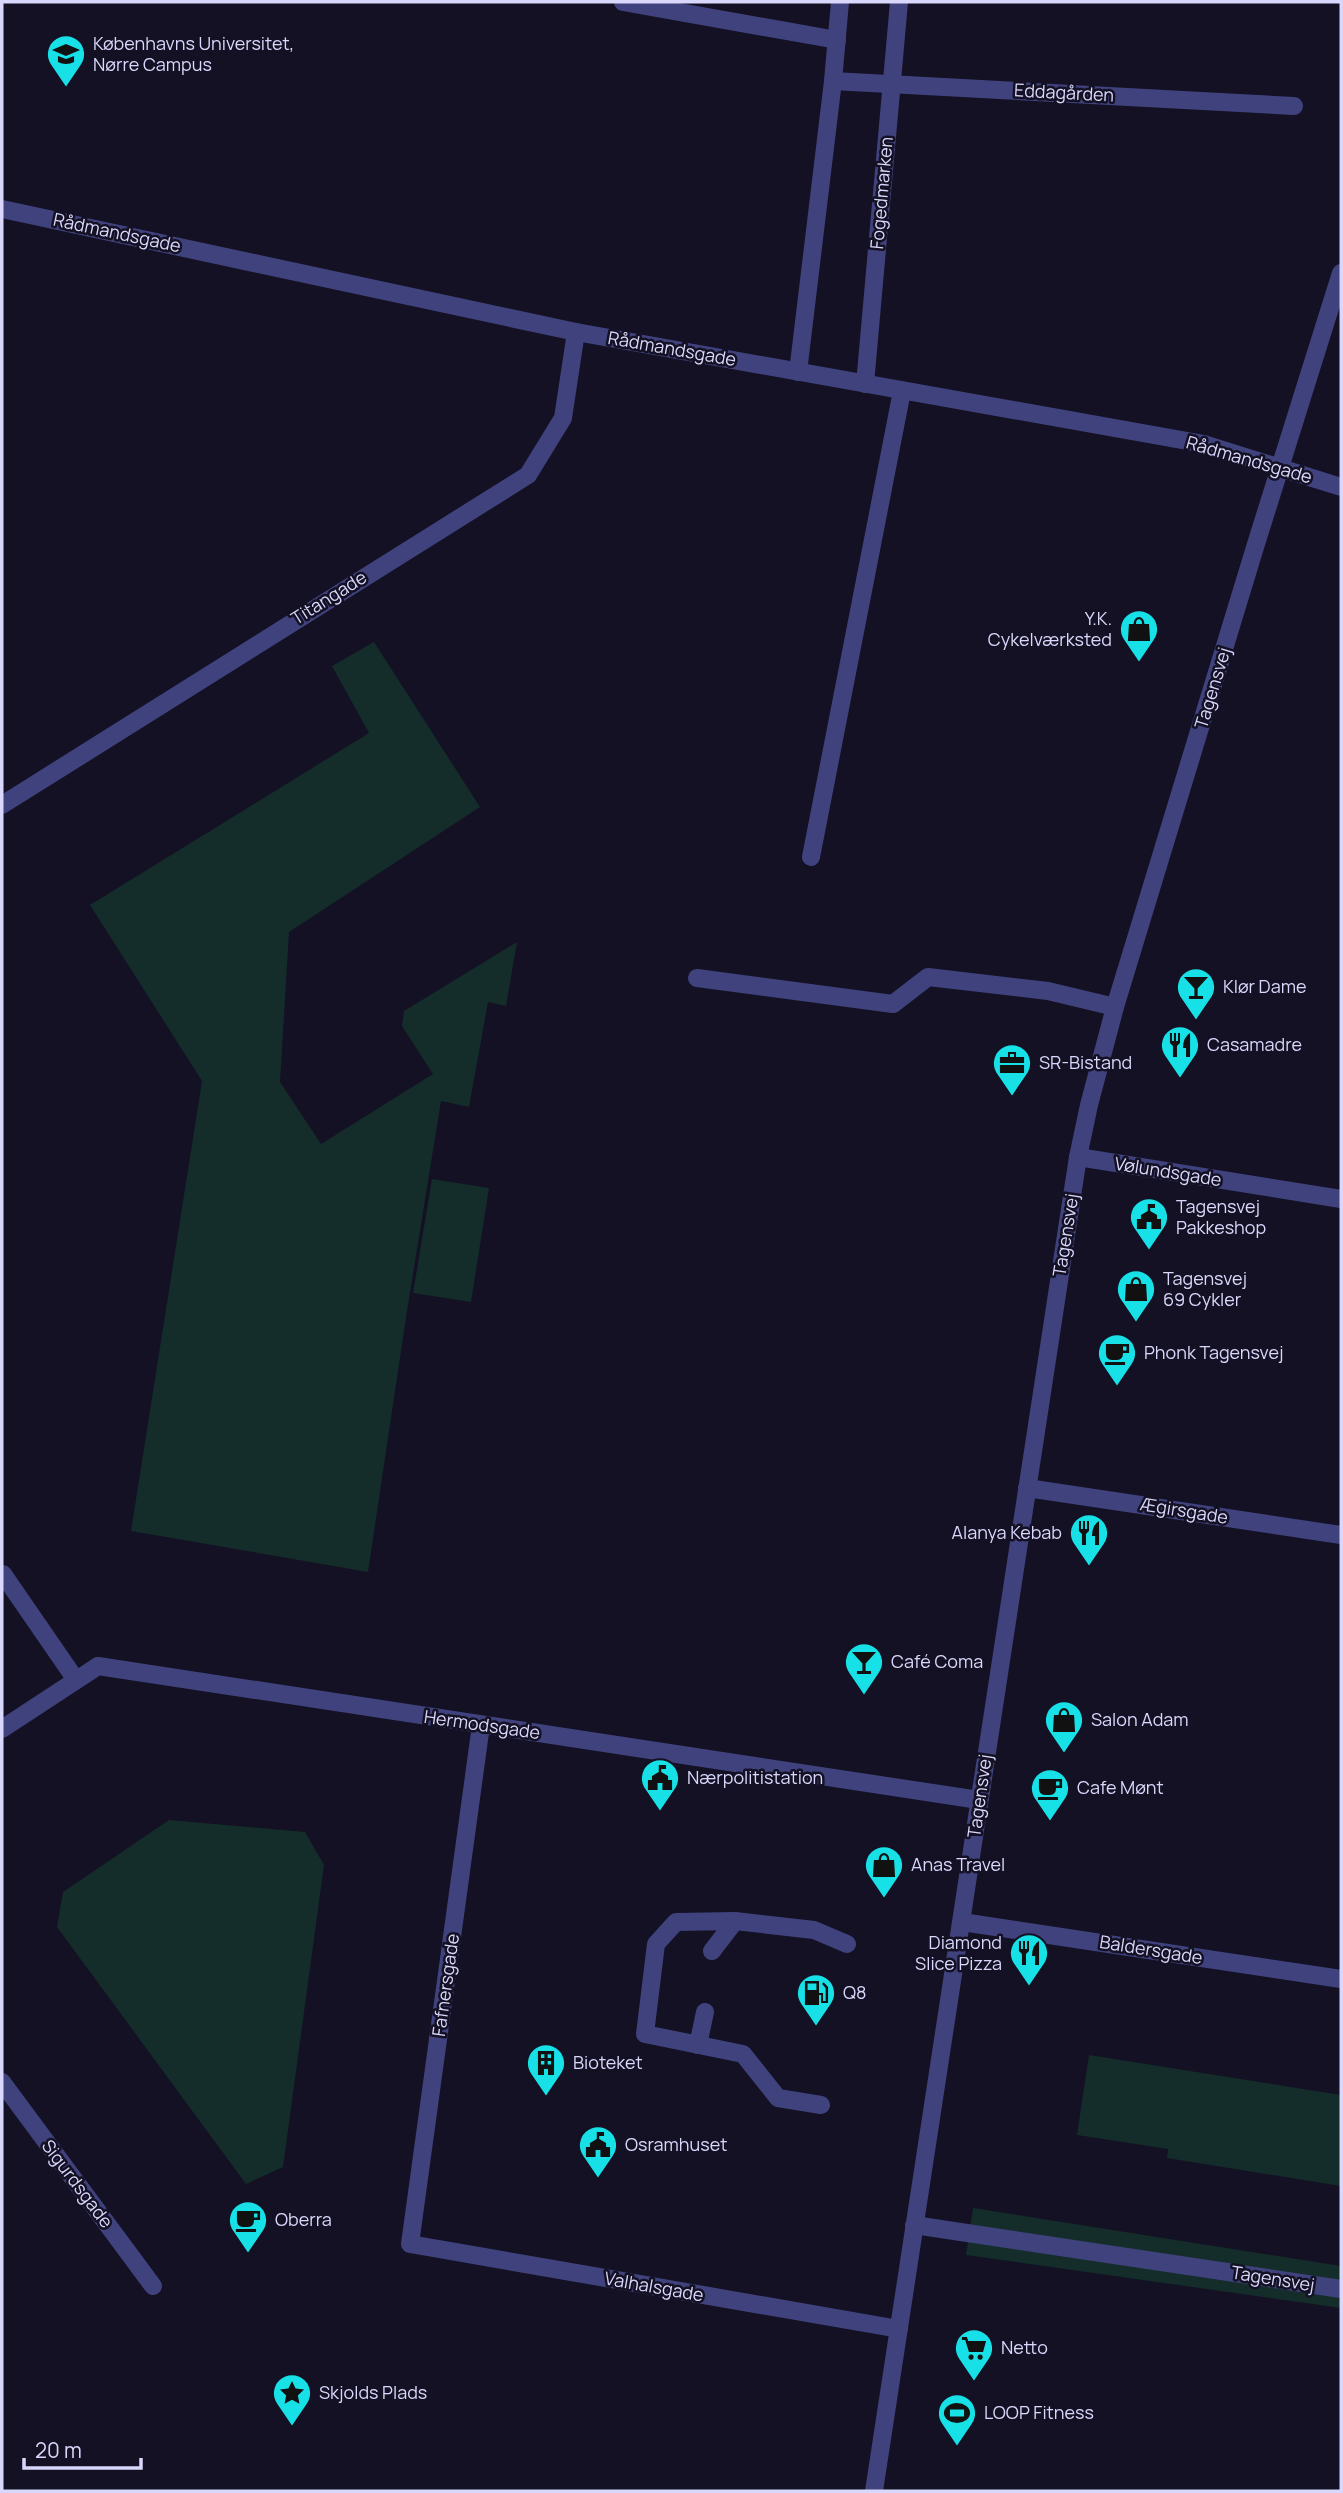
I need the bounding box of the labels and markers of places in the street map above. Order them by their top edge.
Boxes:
place label: Københavns Universitet, Nørre Campus [93,31,294,76]
school or university icon: Københavns Universitet, Nørre Campus [45,33,87,88]
place label: Y.K. Cykelværksted [988,606,1112,651]
shop icon: Y.K. Cykelværksted [1118,608,1160,663]
bar icon: Klør Dame [1175,966,1217,1021]
place label: Klør Dame [1223,974,1306,998]
restaurant icon: Casamadre [1159,1024,1201,1079]
place label: Casamadre [1207,1032,1302,1056]
office icon: SR-Bistand [991,1042,1033,1097]
place label: SR-Bistand [1039,1050,1132,1074]
place label: Tagensvej Pakkeshop [1176,1194,1266,1239]
public building icon: Tagensvej Pakkeshop [1128,1196,1170,1251]
place label: Tagensvej 69 Cykler [1163,1266,1247,1311]
shop icon: Tagensvej 69 Cykler [1115,1268,1157,1323]
cafe icon: Phonk Tagensvej [1096,1332,1138,1387]
place label: Phonk Tagensvej [1144,1340,1283,1364]
restaurant icon: Alanya Kebab [1068,1512,1110,1567]
place label: Alanya Kebab [952,1520,1062,1544]
bar icon: Café Coma [843,1641,885,1696]
place label: Café Coma [891,1649,983,1673]
shop icon: Salon Adam [1043,1699,1085,1754]
place label: Salon Adam [1091,1707,1189,1731]
public building icon: Nærpolitistation [639,1757,681,1812]
place label: Nærpolitistation [687,1765,823,1789]
cafe icon: Cafe Mønt [1029,1767,1071,1822]
place label: Cafe Mønt [1077,1775,1164,1799]
shop icon: Anas Travel [863,1844,905,1899]
place label: Anas Travel [911,1852,1005,1876]
place label: Diamond Slice Pizza [915,1930,1002,1975]
restaurant icon: Diamond Slice Pizza [1008,1932,1050,1987]
fuel station icon: Q8 [795,1972,837,2027]
place label: Q8 [843,1980,866,2004]
building icon: Bioteket [525,2042,567,2097]
place label: Bioteket [573,2050,643,2074]
public building icon: Osramhuset [577,2124,619,2179]
place label: Osramhuset [625,2132,727,2156]
cafe icon: Oberra [227,2199,269,2254]
place label: Oberra [275,2207,332,2231]
supermarket icon: Netto [953,2327,995,2382]
place label: Netto [1001,2335,1048,2359]
place icon: Skjolds Plads [271,2372,313,2427]
place label: Skjolds Plads [319,2380,427,2404]
sports icon: LOOP Fitness [936,2392,978,2447]
place label: LOOP Fitness [984,2400,1094,2424]

